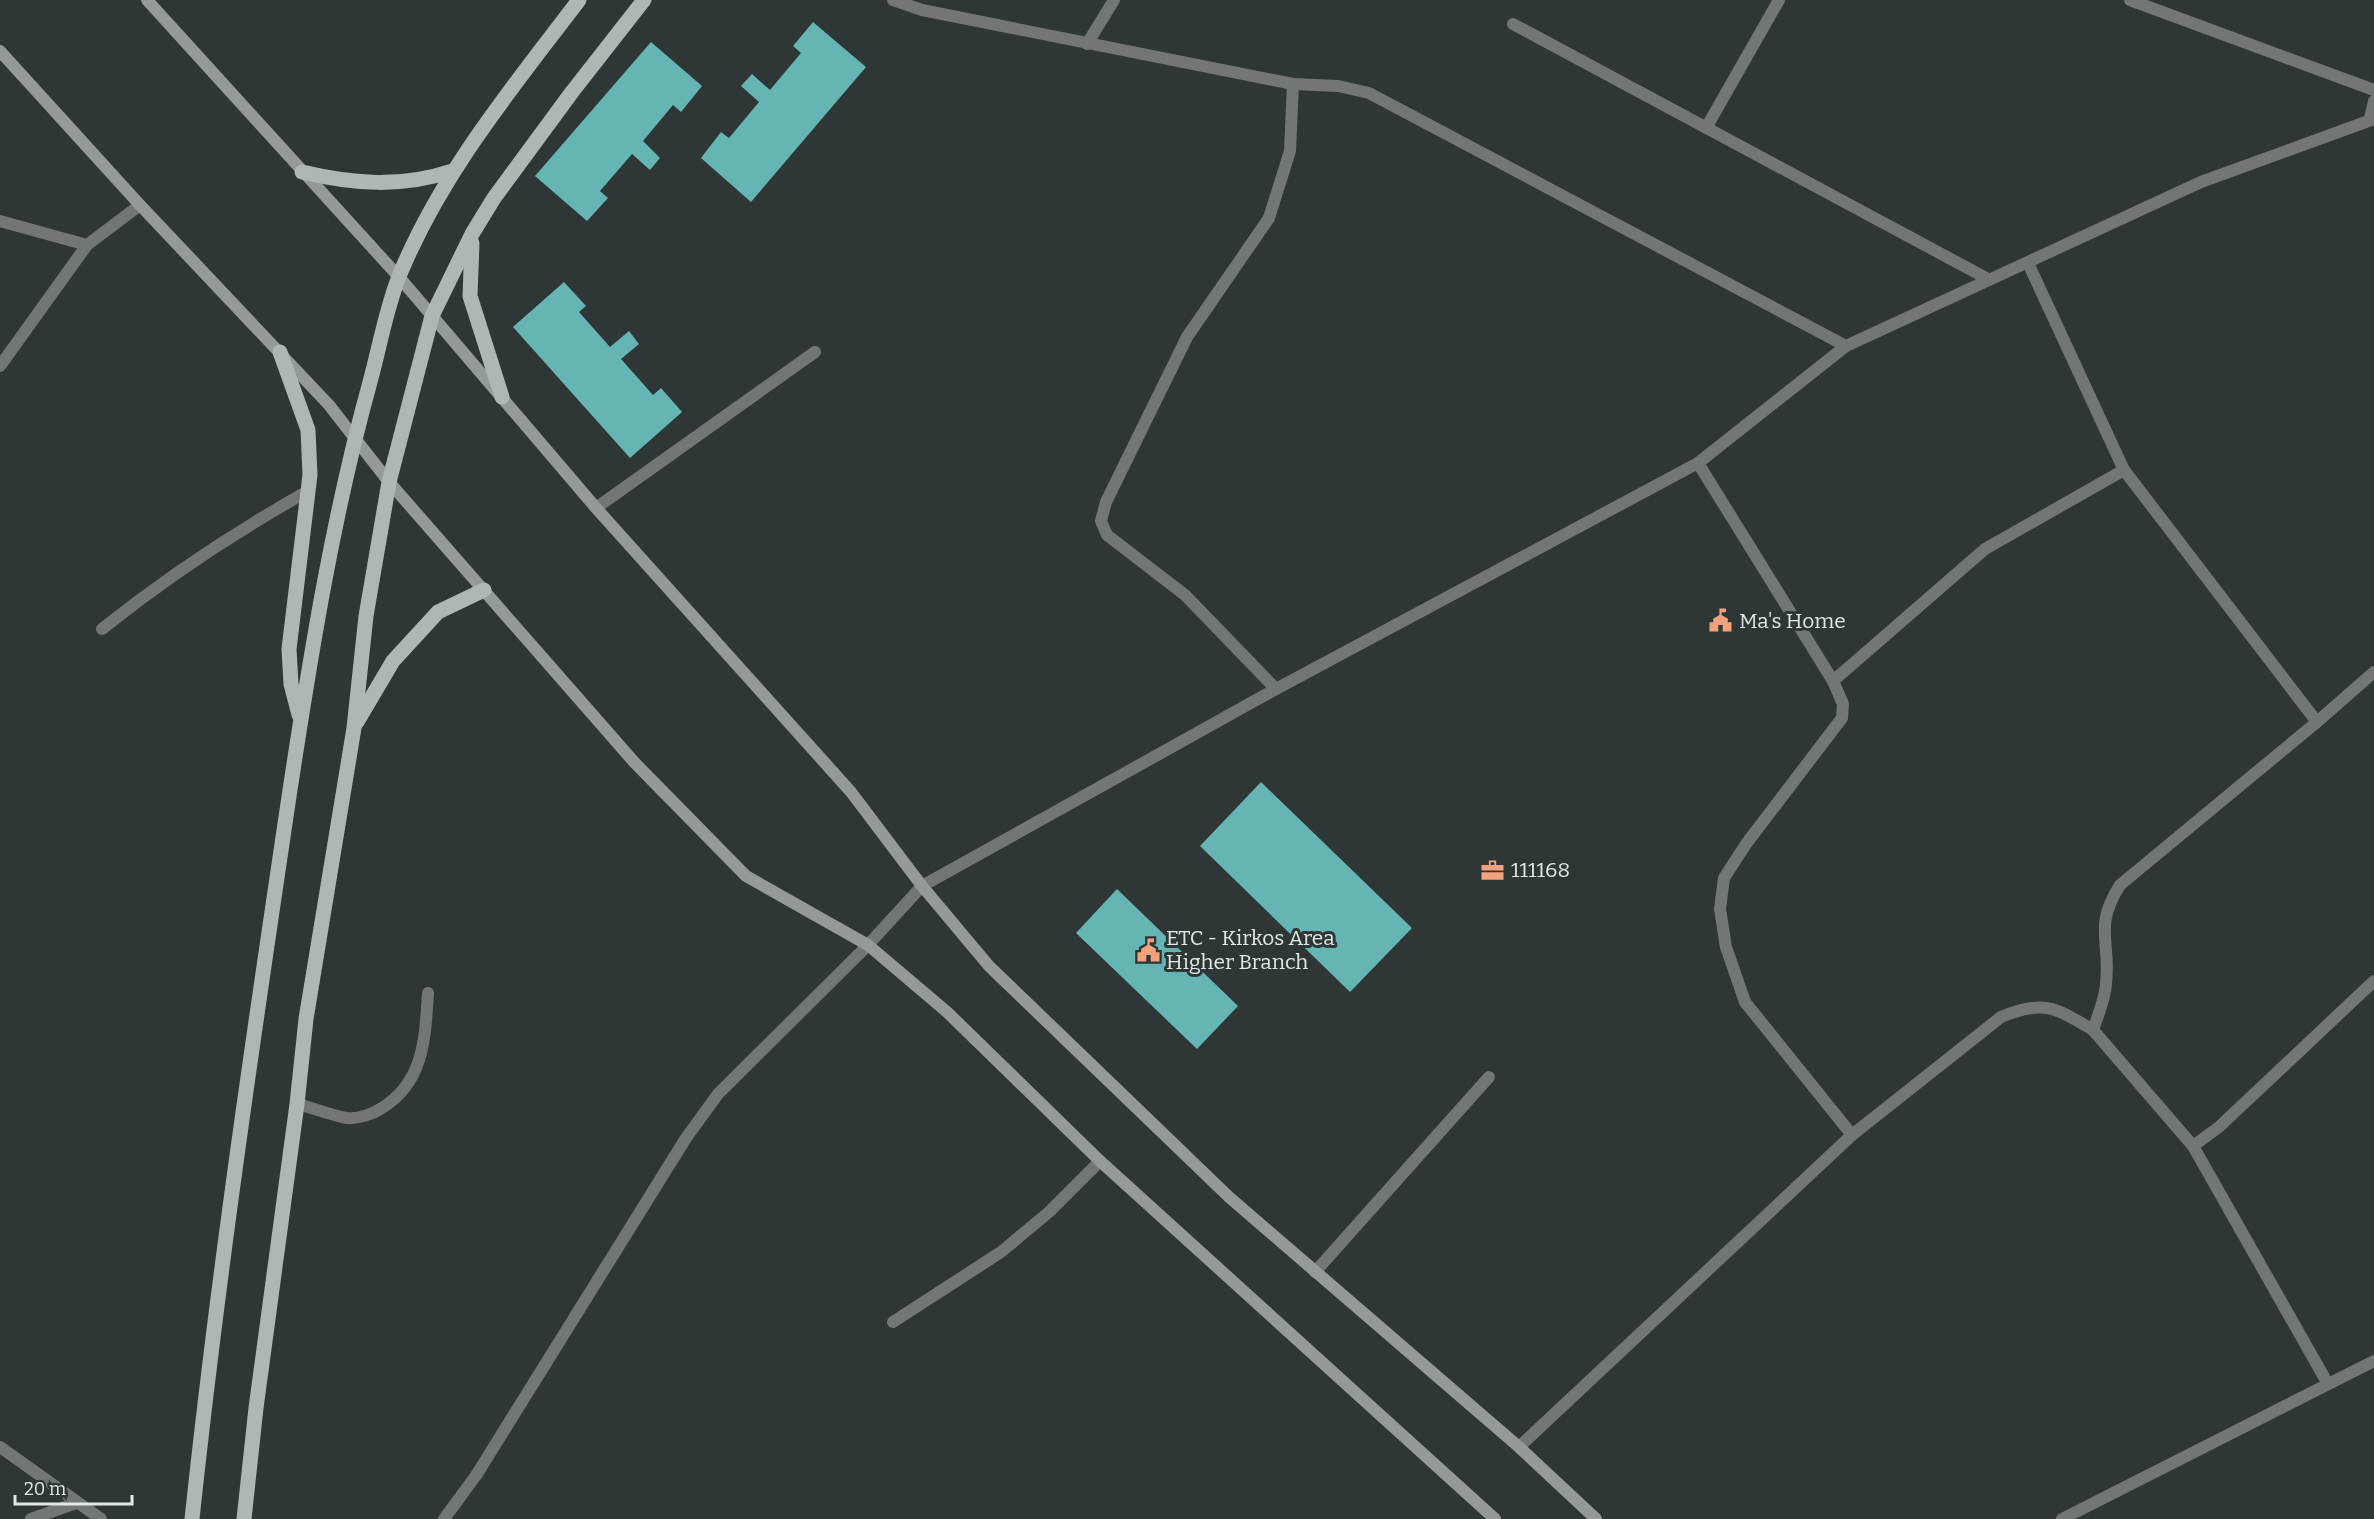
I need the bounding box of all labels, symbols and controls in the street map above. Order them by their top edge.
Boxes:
public building icon: Ma's Home [1708,608,1734,634]
place label: Ma's Home [1739,608,1846,634]
office icon: 111168 [1480,857,1506,883]
place label: 111168 [1511,857,1570,883]
place label: ETC - Kirkos Area Higher Branch [1166,925,1335,975]
public building icon: ETC - Kirkos Area Higher Branch [1135,937,1161,963]
scale bar [15,1468,132,1506]
text: 20 m [24,1478,66,1500]

